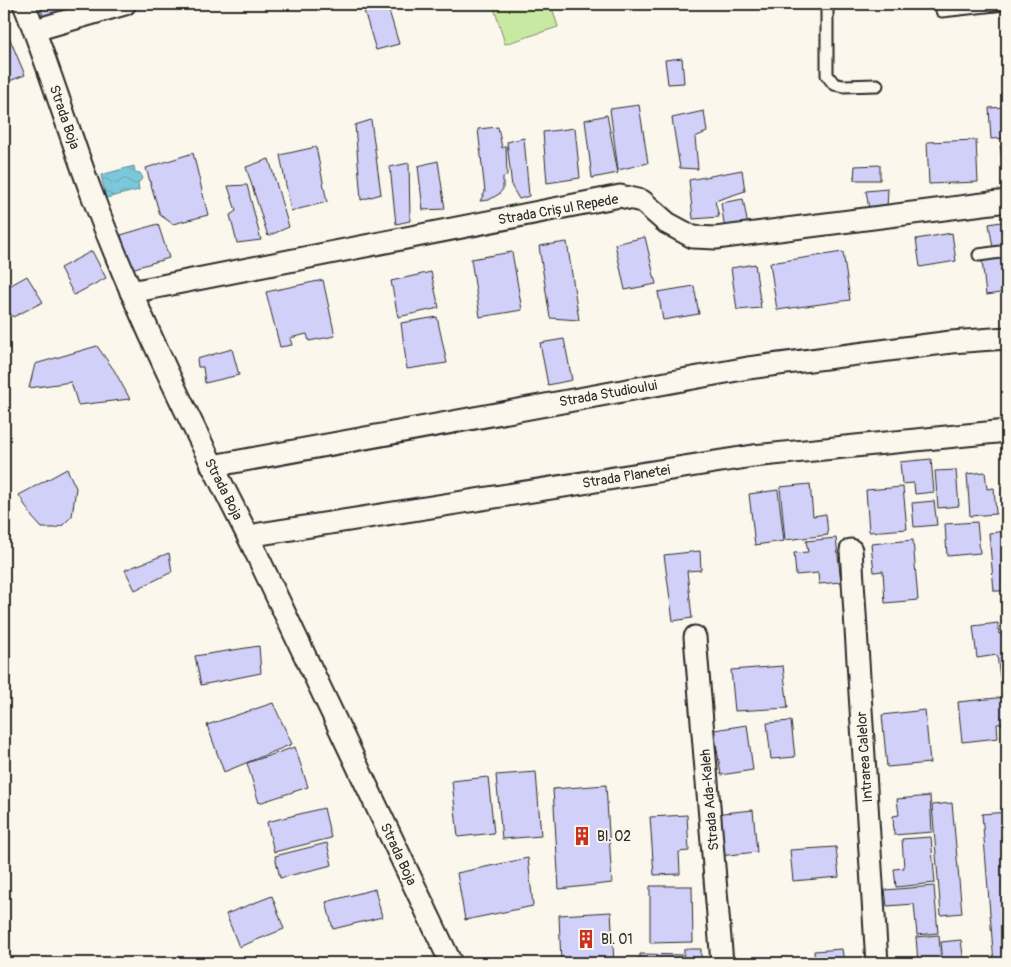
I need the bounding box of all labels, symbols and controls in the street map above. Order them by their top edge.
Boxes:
street label: Strada Boja [46,83,83,152]
street label: Strada Crișul Repede [496,191,620,228]
street label: Strada Studioului [558,376,659,410]
street label: Strada Boja [201,456,246,523]
street label: Strada Planetei [581,461,672,492]
street label: Intrarea Calelor [853,711,876,803]
street label: Strada Ada-Kaleh [697,748,722,851]
street label: Strada Boja [377,820,420,888]
building icon: Bl. O2 [571,825,593,847]
place label: Bl. O2 [597,828,631,845]
building icon: Bl. O1 [575,928,597,950]
place label: Bl. O1 [601,931,633,948]

